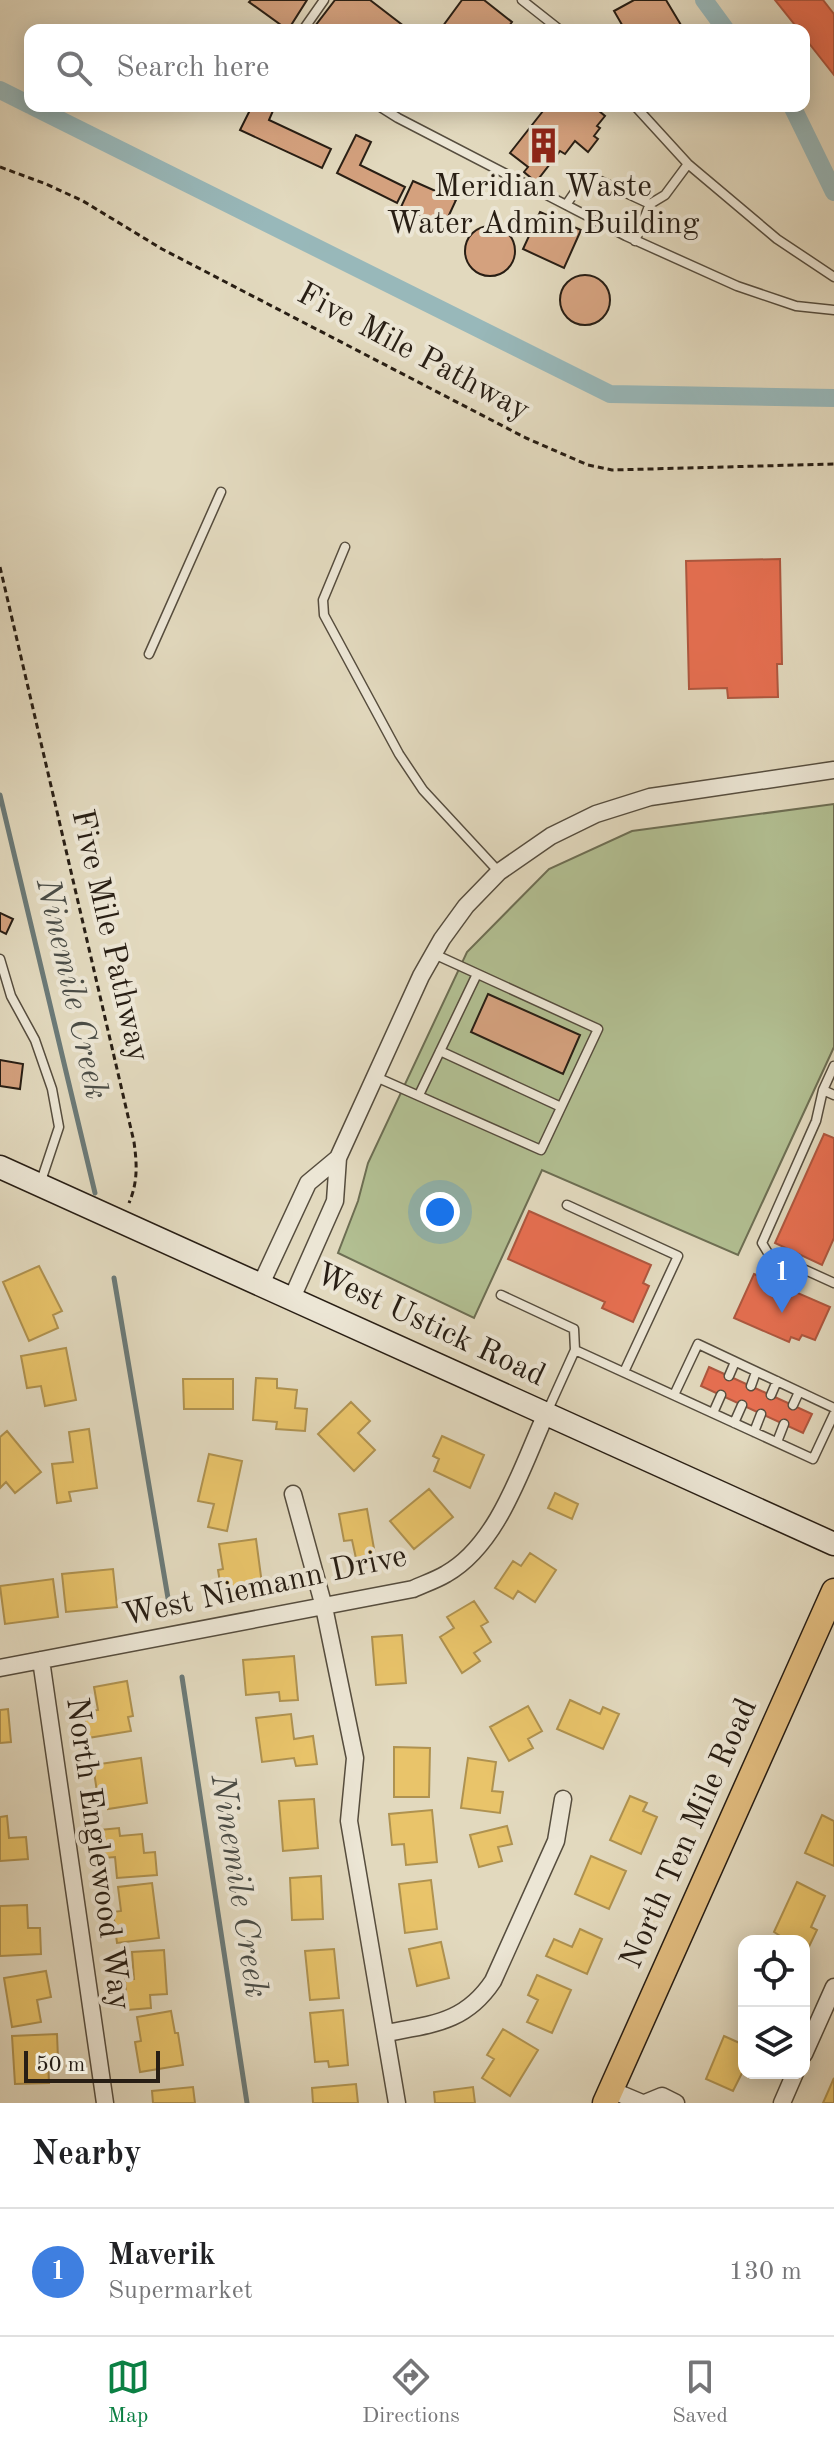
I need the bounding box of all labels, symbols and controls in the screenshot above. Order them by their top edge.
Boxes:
search box [24,24,810,112]
icon: search [52,46,96,90]
text: Search here [116,53,270,83]
building icon: Meridian Waste Water Admin Building [524,127,562,165]
place label: Meridian Waste Water Admin Building [386,172,700,241]
street label: Five Mile Pathway [292,278,534,428]
street label: Five Mile Pathway [64,807,154,1065]
water label: Ninemile Creek [29,874,113,1103]
your location [420,1192,460,1232]
pin: 1 [756,1247,808,1313]
street label: West Ustick Road [310,1259,550,1393]
street label: West Niemann Drive [120,1541,410,1633]
street label: North Ten Mile Road [616,1694,764,1974]
street label: North Englewood Way [59,1695,135,2013]
water label: Ninemile Creek [203,1771,272,2000]
map controls [738,1935,810,2079]
button: locate [738,1935,810,2007]
button: layers [738,2007,810,2079]
scale bar [24,2047,160,2083]
text: 50 m [36,2054,85,2076]
text: Nearby [32,2138,142,2172]
text: Maverik [108,2241,216,2271]
text: 1 [50,2259,66,2285]
text: 130 m [729,2259,802,2285]
text: Supermarket [108,2278,253,2304]
tab: Map [106,2355,150,2430]
tab: Directions [362,2355,460,2430]
tab: Saved [672,2355,728,2430]

